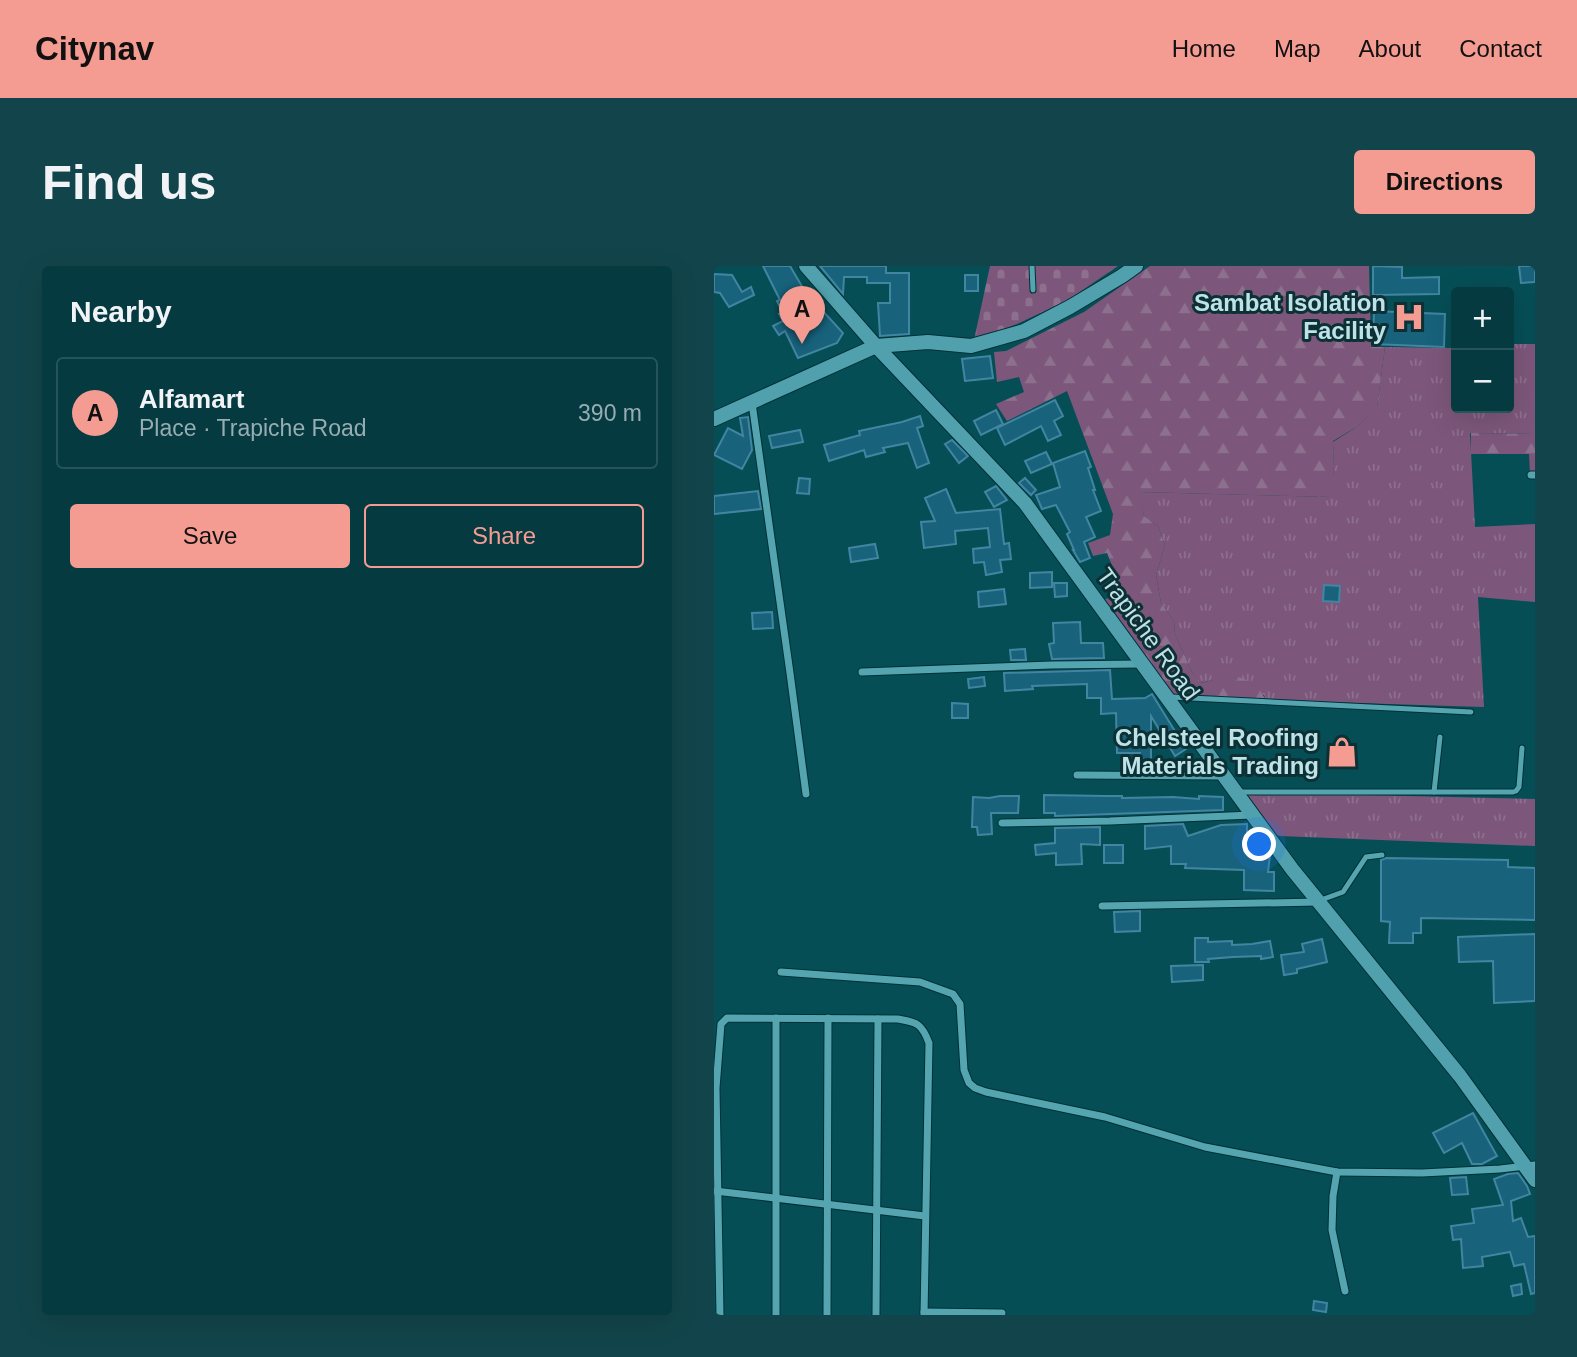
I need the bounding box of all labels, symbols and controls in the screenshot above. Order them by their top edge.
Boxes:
text: Citynav [35,30,154,67]
text: Home [1172,35,1236,62]
text: Map [1274,35,1321,62]
text: About [1359,35,1421,62]
text: Contact [1459,35,1542,62]
button: Directions [1354,150,1535,214]
text: Find us [42,155,216,209]
pin: A [779,286,825,344]
map controls [1451,287,1514,413]
button: + [1451,287,1514,350]
place label: Sambat Isolation Facility [1194,289,1387,344]
text: Nearby [70,295,172,328]
hospital icon: Sambat Isolation Facility [1392,300,1426,334]
button: − [1451,350,1514,413]
text: Alfamart [139,384,244,414]
text: A [87,400,103,426]
text: 390 m [578,400,642,426]
text: Place · Trapiche Road [139,415,367,441]
button: Save [70,504,350,568]
button: Share [364,504,644,568]
street label: Trapiche Road [1091,562,1205,705]
place label: Chelsteel Roofing Materials Trading [1115,724,1319,779]
shop icon: Chelsteel Roofing Materials Trading [1325,735,1359,769]
your location [1242,827,1276,861]

